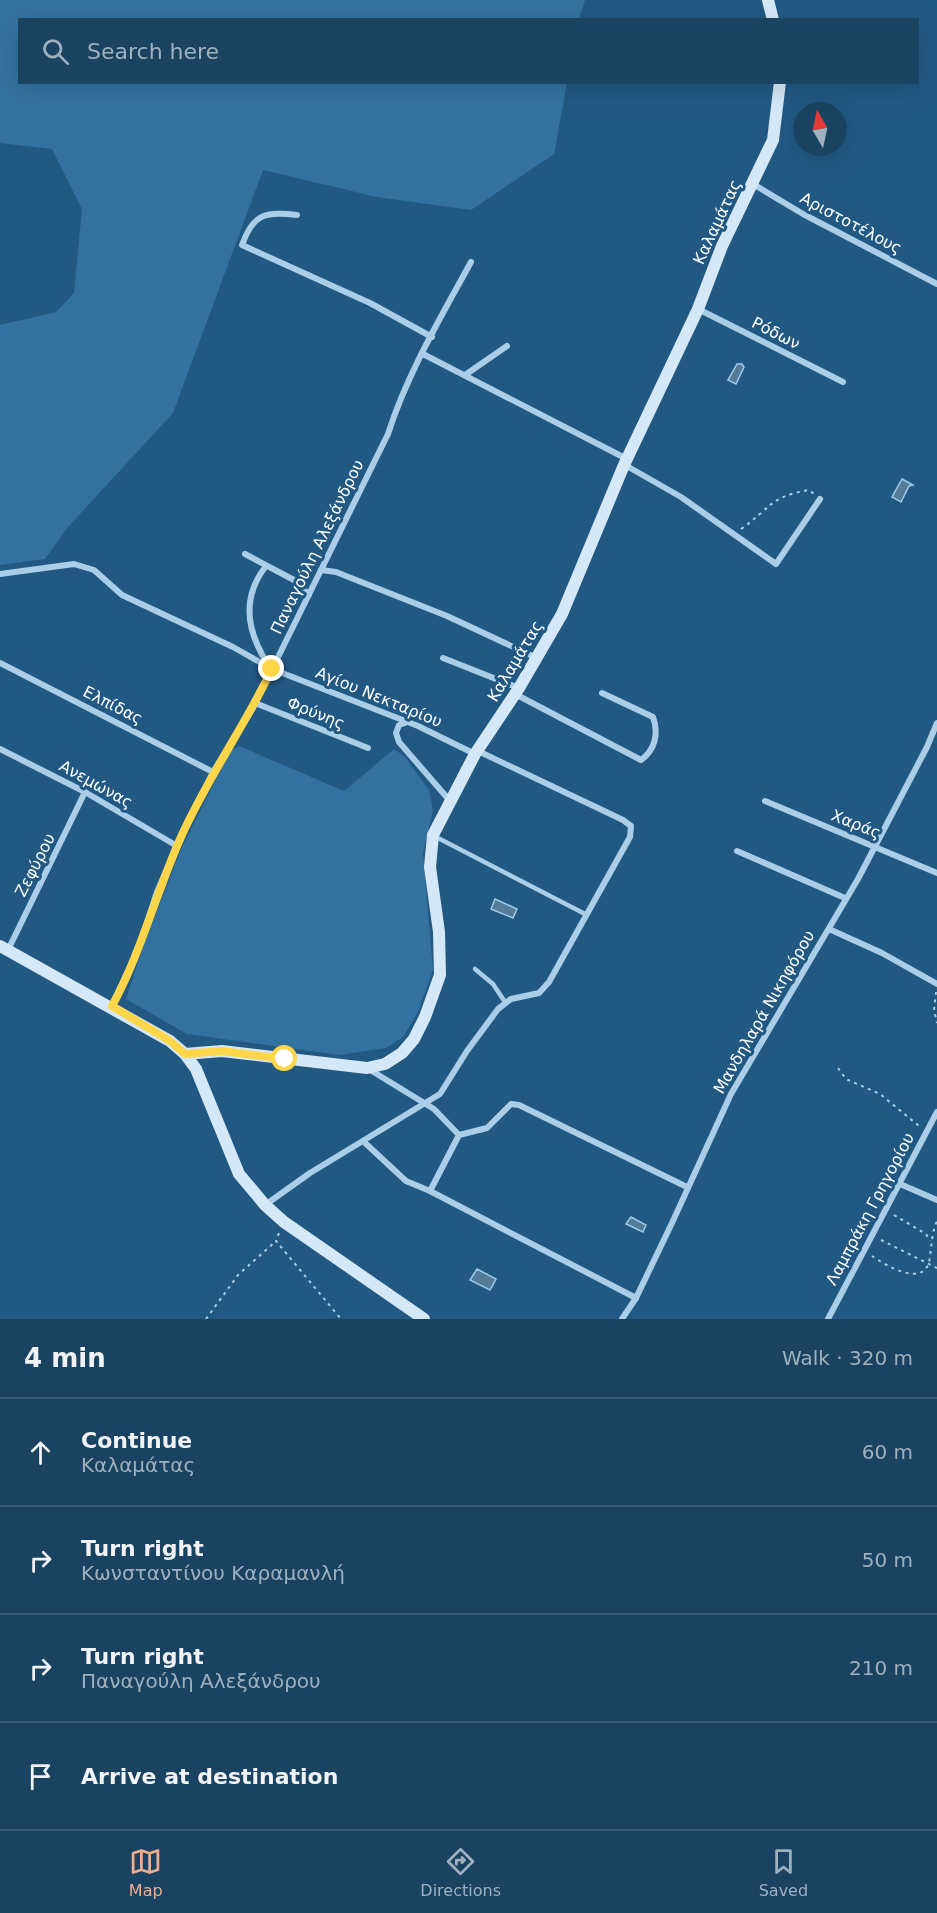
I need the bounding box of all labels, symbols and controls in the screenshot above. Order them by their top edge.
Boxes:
search box [18,18,919,84]
icon: search [39,35,72,68]
text: Search here [87,39,219,64]
north arrow [793,102,847,156]
street label: Καλαμάτας [689,177,745,267]
street label: Αριστοτέλους [797,188,905,258]
street label: Ρόδων [749,313,803,353]
street label: Παναγούλη Αλεξάνδρου [266,457,368,637]
street label: Καλαμάτας [483,617,547,705]
route end [258,655,284,681]
street label: Αγίου Νεκταρίου [313,663,445,731]
street label: Ελπίδας [80,682,146,728]
street label: Φρύνης [284,693,348,733]
street label: Ανεμώνας [56,756,136,812]
street label: Χαράς [829,806,883,842]
street label: Ζεφύρου [11,830,59,900]
street label: Μανδηλαρά Νικηφόρου [709,927,819,1097]
route start [271,1045,297,1071]
street label: Λαμπράκη Γρηγορίου [822,1130,918,1288]
text: 4 min [24,1343,106,1373]
text: Walk · 320 m [782,1346,913,1370]
text: Continue [81,1428,192,1453]
icon: ahead [24,1436,57,1469]
text: 60 m [862,1440,913,1464]
text: Καλαμάτας [81,1453,195,1477]
text: Turn right [81,1536,204,1561]
icon: right [24,1544,57,1577]
text: 50 m [862,1548,913,1572]
text: Κωνσταντίνου Καραμανλή [81,1561,345,1585]
text: Turn right [81,1644,204,1669]
icon: right [24,1652,57,1685]
text: 210 m [849,1656,913,1680]
text: Παναγούλη Αλεξάνδρου [81,1669,321,1693]
icon: arrive [24,1760,57,1793]
text: Arrive at destination [81,1764,338,1789]
tab: Map [129,1845,163,1900]
tab: Directions [420,1845,501,1900]
tab: Saved [759,1845,808,1900]

